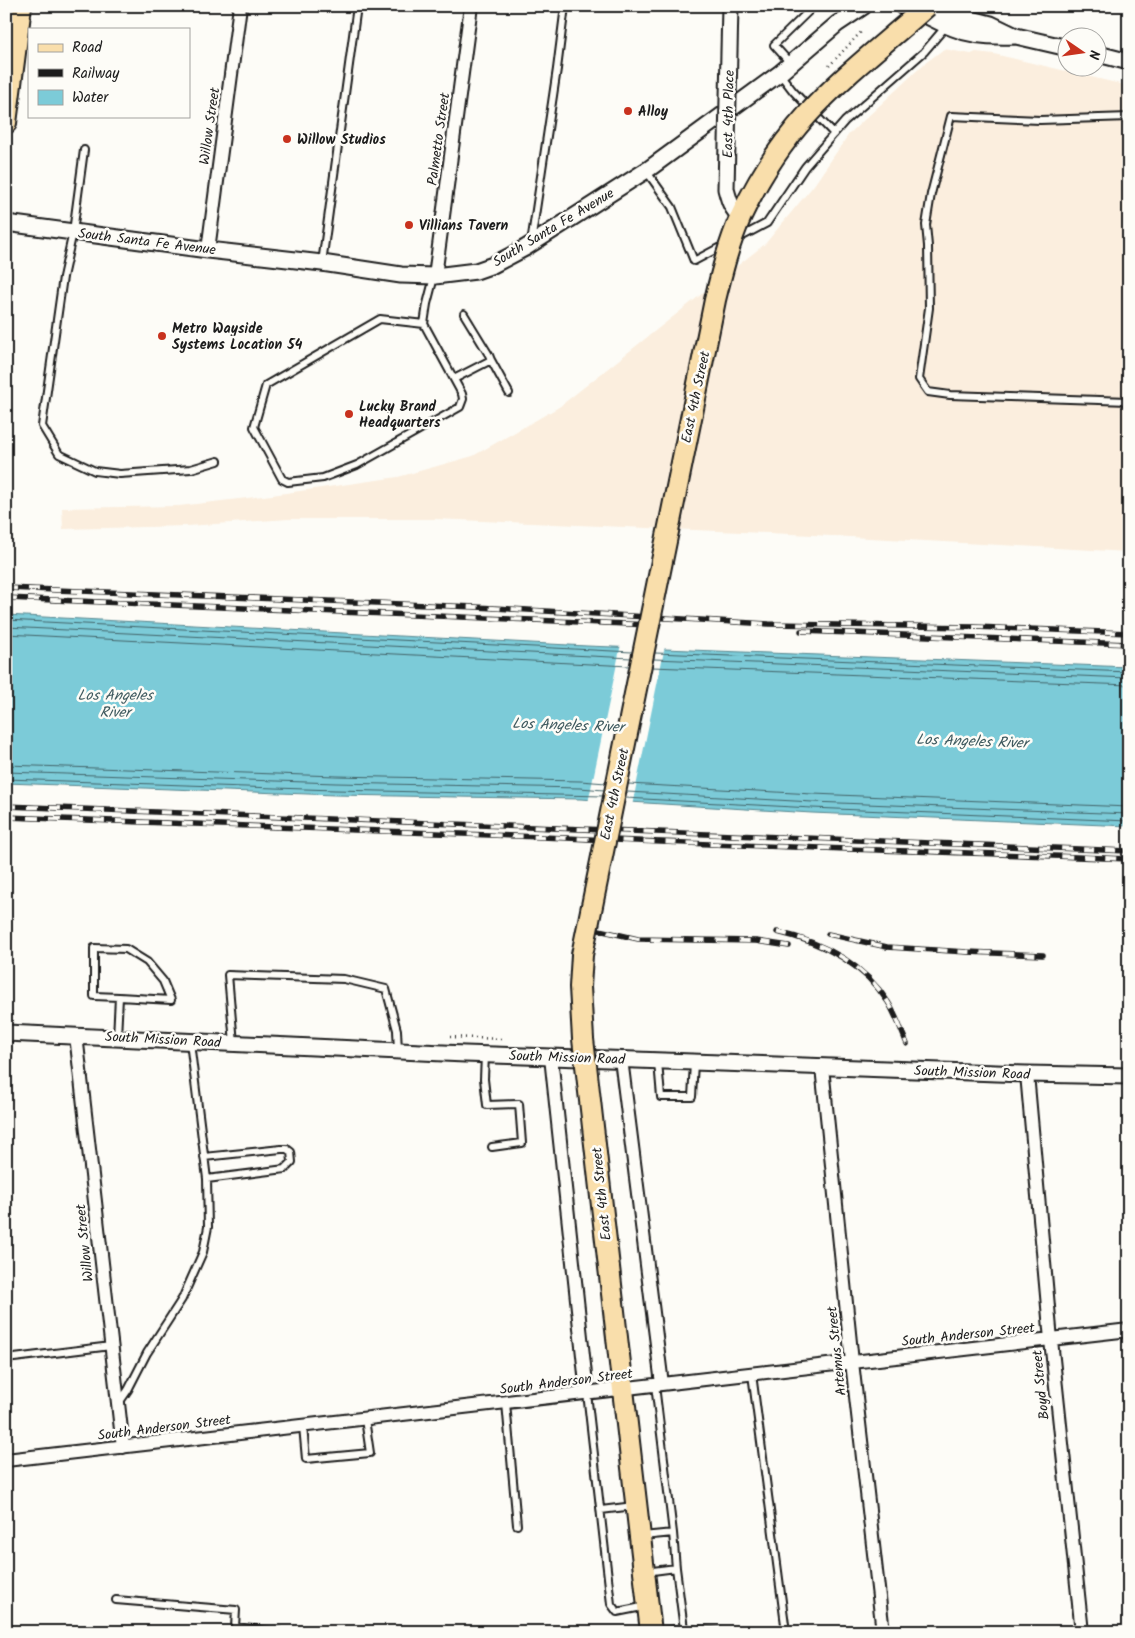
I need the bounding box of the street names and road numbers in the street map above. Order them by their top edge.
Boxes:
street label: East 4th Place [717,69,741,158]
street label: Willow Street [194,85,226,166]
street label: Palmetto Street [422,91,456,187]
street label: South Santa Fe Avenue [488,182,619,273]
street label: South Santa Fe Avenue [77,223,218,261]
street label: East 4th Street [675,349,717,445]
street label: East 4th Street [594,746,636,842]
street label: South Mission Road [104,1026,223,1054]
street label: South Mission Road [509,1045,626,1071]
street label: South Mission Road [914,1060,1031,1086]
street label: East 4th Street [586,1146,618,1242]
street label: Willow Street [70,1202,100,1283]
street label: Artemus Street [821,1305,853,1397]
street label: South Anderson Street [900,1317,1036,1353]
street label: Boyd Street [1026,1348,1056,1421]
street label: South Anderson Street [498,1363,634,1401]
street label: South Anderson Street [96,1409,232,1447]

